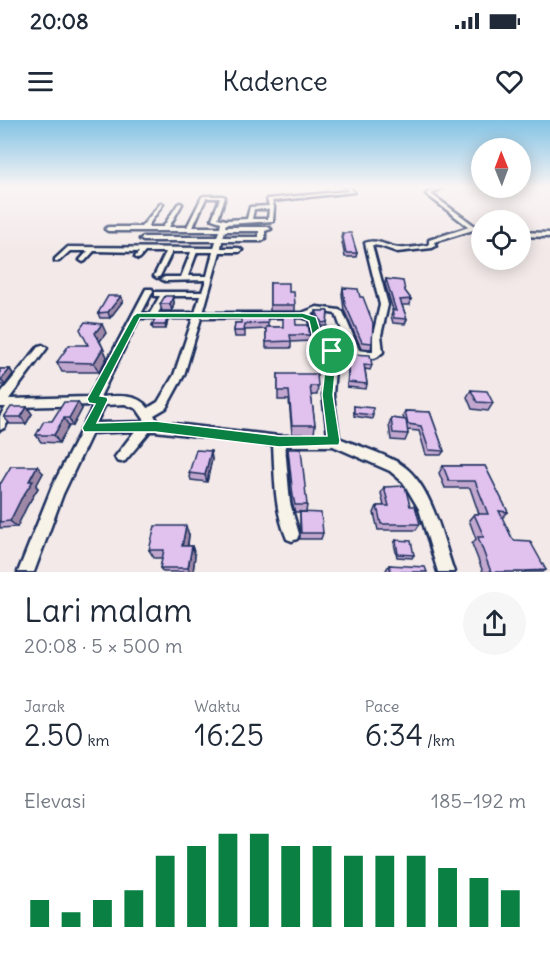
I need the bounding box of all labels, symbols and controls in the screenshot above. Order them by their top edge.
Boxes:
text: 20:08 [30,7,89,35]
text: Kadence [222,64,328,98]
icon: menu [24,65,57,98]
icon: heart [493,65,526,98]
north arrow [471,138,531,198]
map controls [471,138,531,270]
button: locate [471,210,531,270]
pin [306,325,357,376]
icon: arrive [315,334,348,367]
text: Lari malam [24,589,192,631]
button: share [463,592,526,655]
text: 20:08 · 5 × 500 m [24,633,183,658]
text: Jarak [24,696,65,716]
text: Waktu [194,696,240,716]
text: Pace [365,696,399,716]
text: 2.50 [24,716,84,754]
text: 16:25 [194,716,264,754]
text: 6:34 [365,716,423,754]
text: km [84,730,110,750]
text: /km [423,730,455,750]
text: Elevasi [24,788,86,813]
text: 185–192 m [431,788,526,813]

